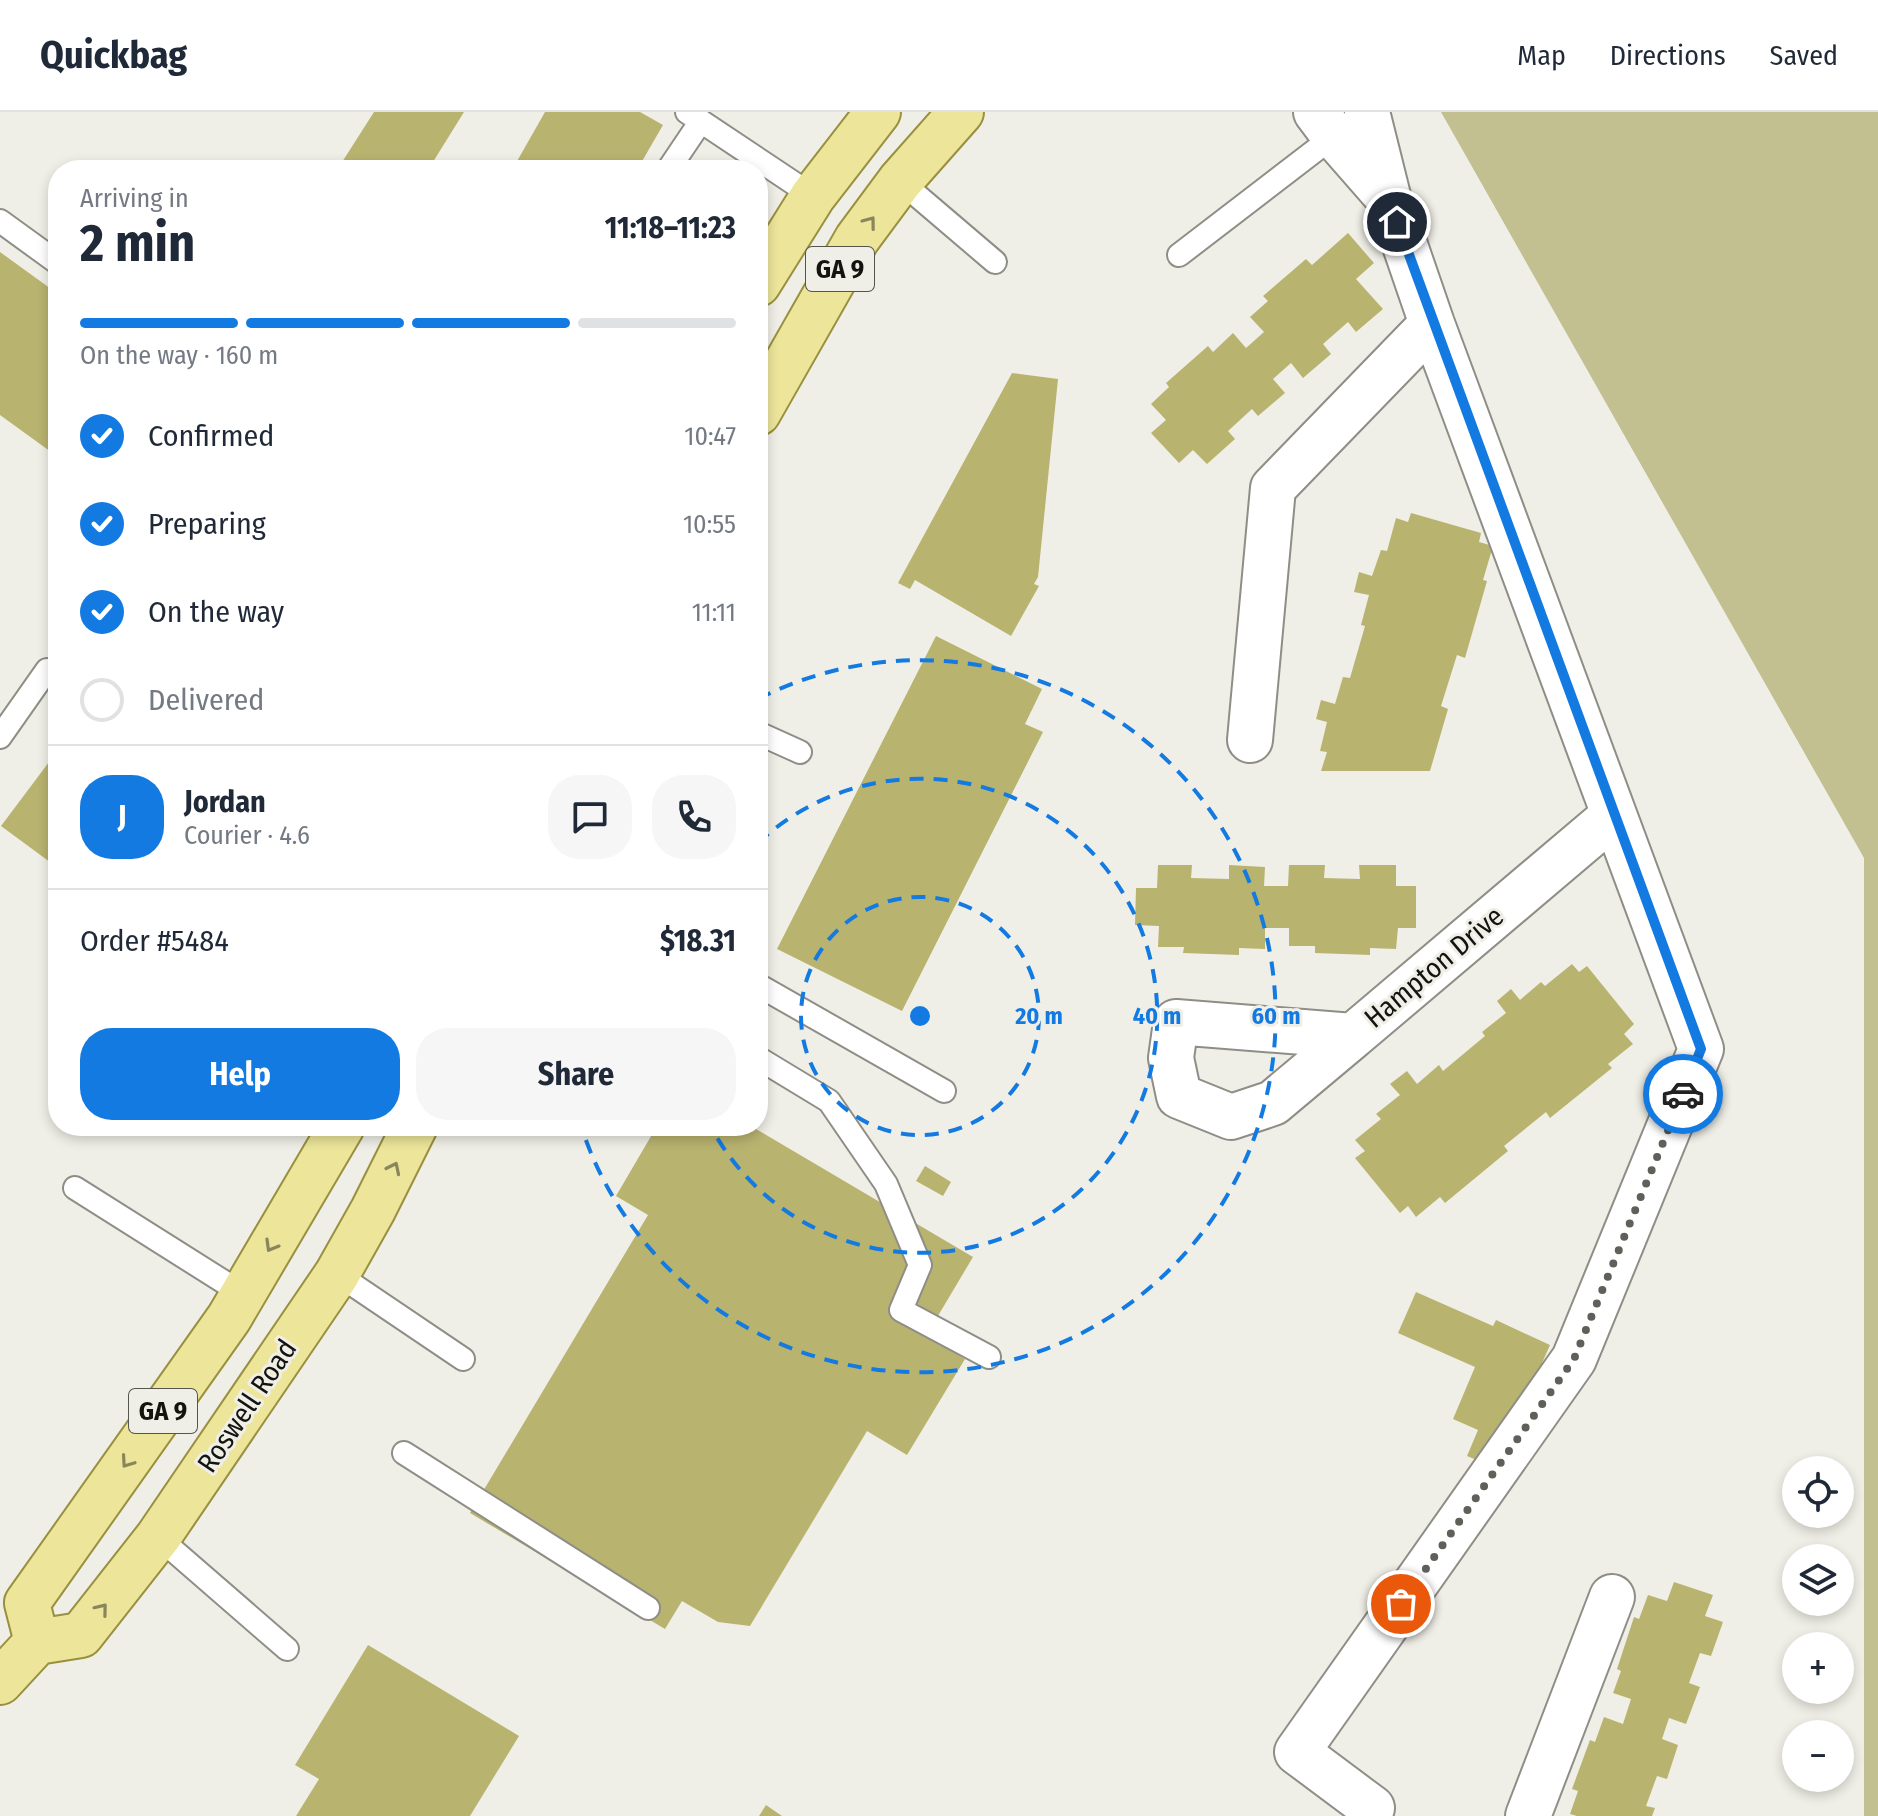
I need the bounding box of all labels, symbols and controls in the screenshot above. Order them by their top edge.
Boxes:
text: Quickbag [40,32,187,78]
text: Map [1517,39,1566,72]
text: Directions [1610,39,1726,72]
text: Saved [1770,39,1838,72]
text: Arriving in [80,183,189,214]
pin [1363,188,1431,256]
icon: home [1375,200,1419,244]
text: 11:18–11:23 [605,210,736,246]
text: 2 min [80,212,195,275]
one-way arrow [860,216,874,231]
road number: GA 9 [806,247,874,291]
text: On the way · 160 m [80,340,278,371]
icon: check [80,414,124,458]
text: Confirmed [148,418,274,454]
text: 10:47 [684,421,736,452]
icon: check [80,502,124,546]
text: Preparing [148,506,266,542]
text: 10:55 [683,509,736,540]
icon: check [80,590,124,634]
text: On the way [148,594,284,630]
text: 11:11 [692,597,736,628]
text: Delivered [148,682,264,718]
button: chat [548,775,632,859]
button: phone [652,775,736,859]
text: Jordan [184,784,266,820]
text: J [118,799,126,835]
text: Courier · 4.6 [184,820,310,851]
street label: Hampton Drive [1358,899,1510,1035]
text: Order #5484 [80,923,229,959]
text: $18.31 [660,923,736,959]
centre of rings [906,1002,934,1030]
text: 20 m [1014,1002,1063,1030]
text: 40 m [1133,1002,1181,1030]
text: 60 m [1252,1002,1300,1030]
button: Help [80,1028,400,1120]
button: Share [416,1028,736,1120]
courier [1643,1054,1723,1134]
icon: car [1661,1072,1705,1116]
one-way arrow [384,1162,400,1176]
one-way arrow [265,1237,281,1252]
street label: Roswell Road [191,1333,303,1479]
road number: GA 9 [129,1389,197,1433]
one-way arrow [122,1453,137,1468]
map controls [1782,1456,1854,1792]
button: locate [1782,1456,1854,1528]
button: layers [1782,1544,1854,1616]
pin [1367,1570,1435,1638]
icon: bag [1379,1582,1423,1626]
one-way arrow [92,1604,107,1618]
button: + [1782,1632,1854,1704]
button: − [1782,1720,1854,1792]

